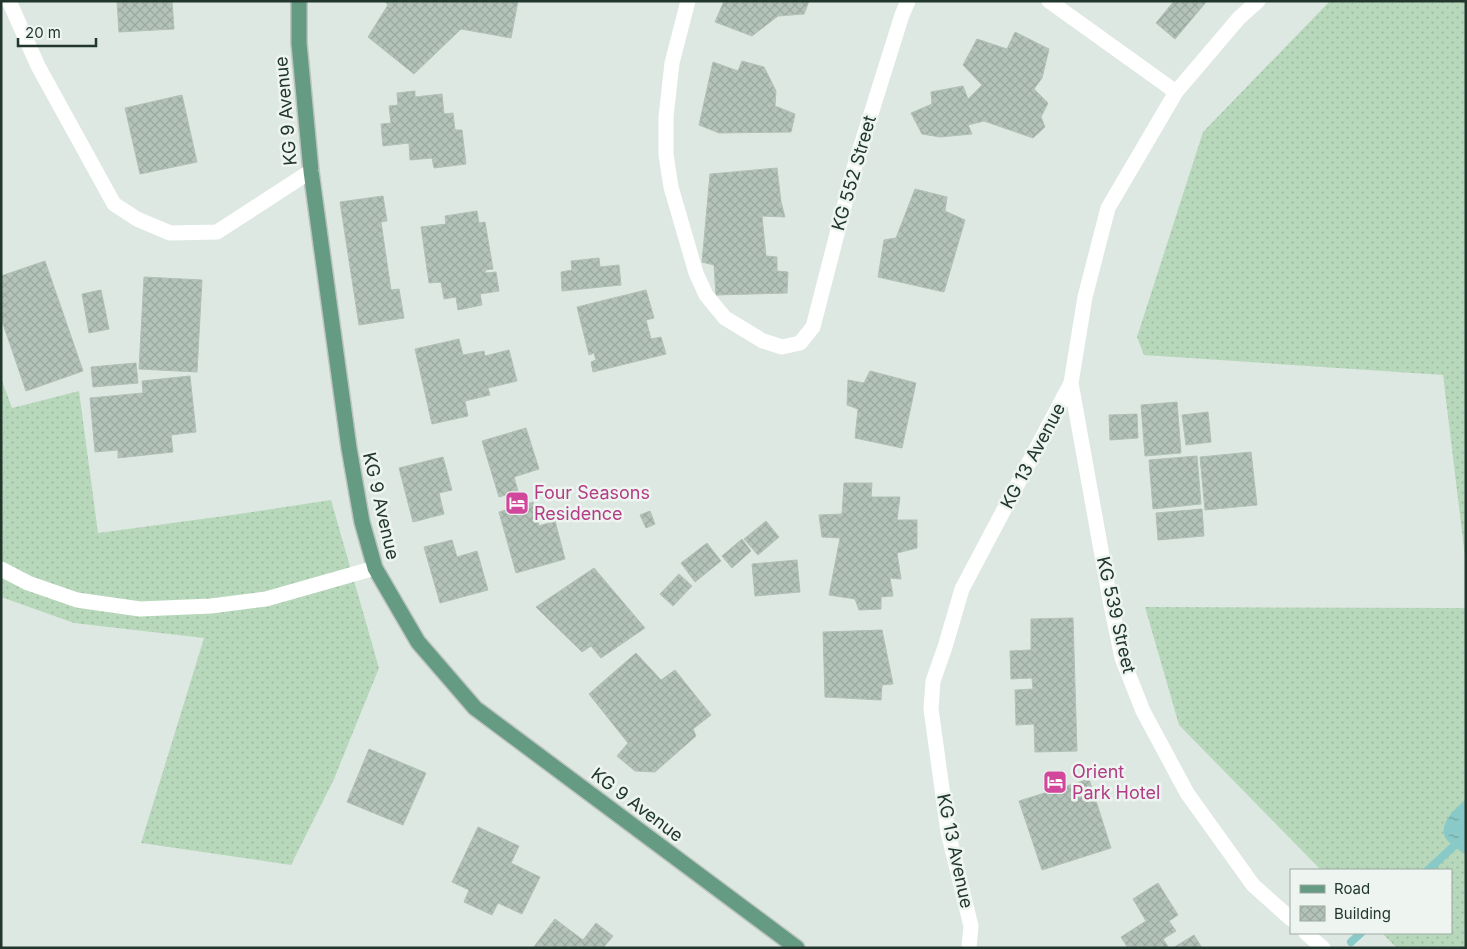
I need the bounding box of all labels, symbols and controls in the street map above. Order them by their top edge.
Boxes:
scale bar [18,15,95,47]
text: 20 m [25,23,61,42]
street label: KG 9 Avenue [270,56,301,166]
street label: KG 552 Street [827,113,880,233]
street label: KG 13 Avenue [996,399,1069,512]
street label: KG 9 Avenue [359,450,404,562]
place label: Four Seasons Residence [534,482,650,524]
hotel icon: Four Seasons Residence [504,490,530,516]
street label: KG 539 Street [1093,555,1140,675]
place label: Orient Park Hotel [1072,761,1160,803]
street label: KG 9 Avenue [587,763,687,846]
hotel icon: Orient Park Hotel [1042,769,1068,795]
street label: KG 13 Avenue [933,792,978,910]
legend [1290,869,1452,934]
text: Road [1334,879,1370,898]
text: Building [1334,904,1391,923]

